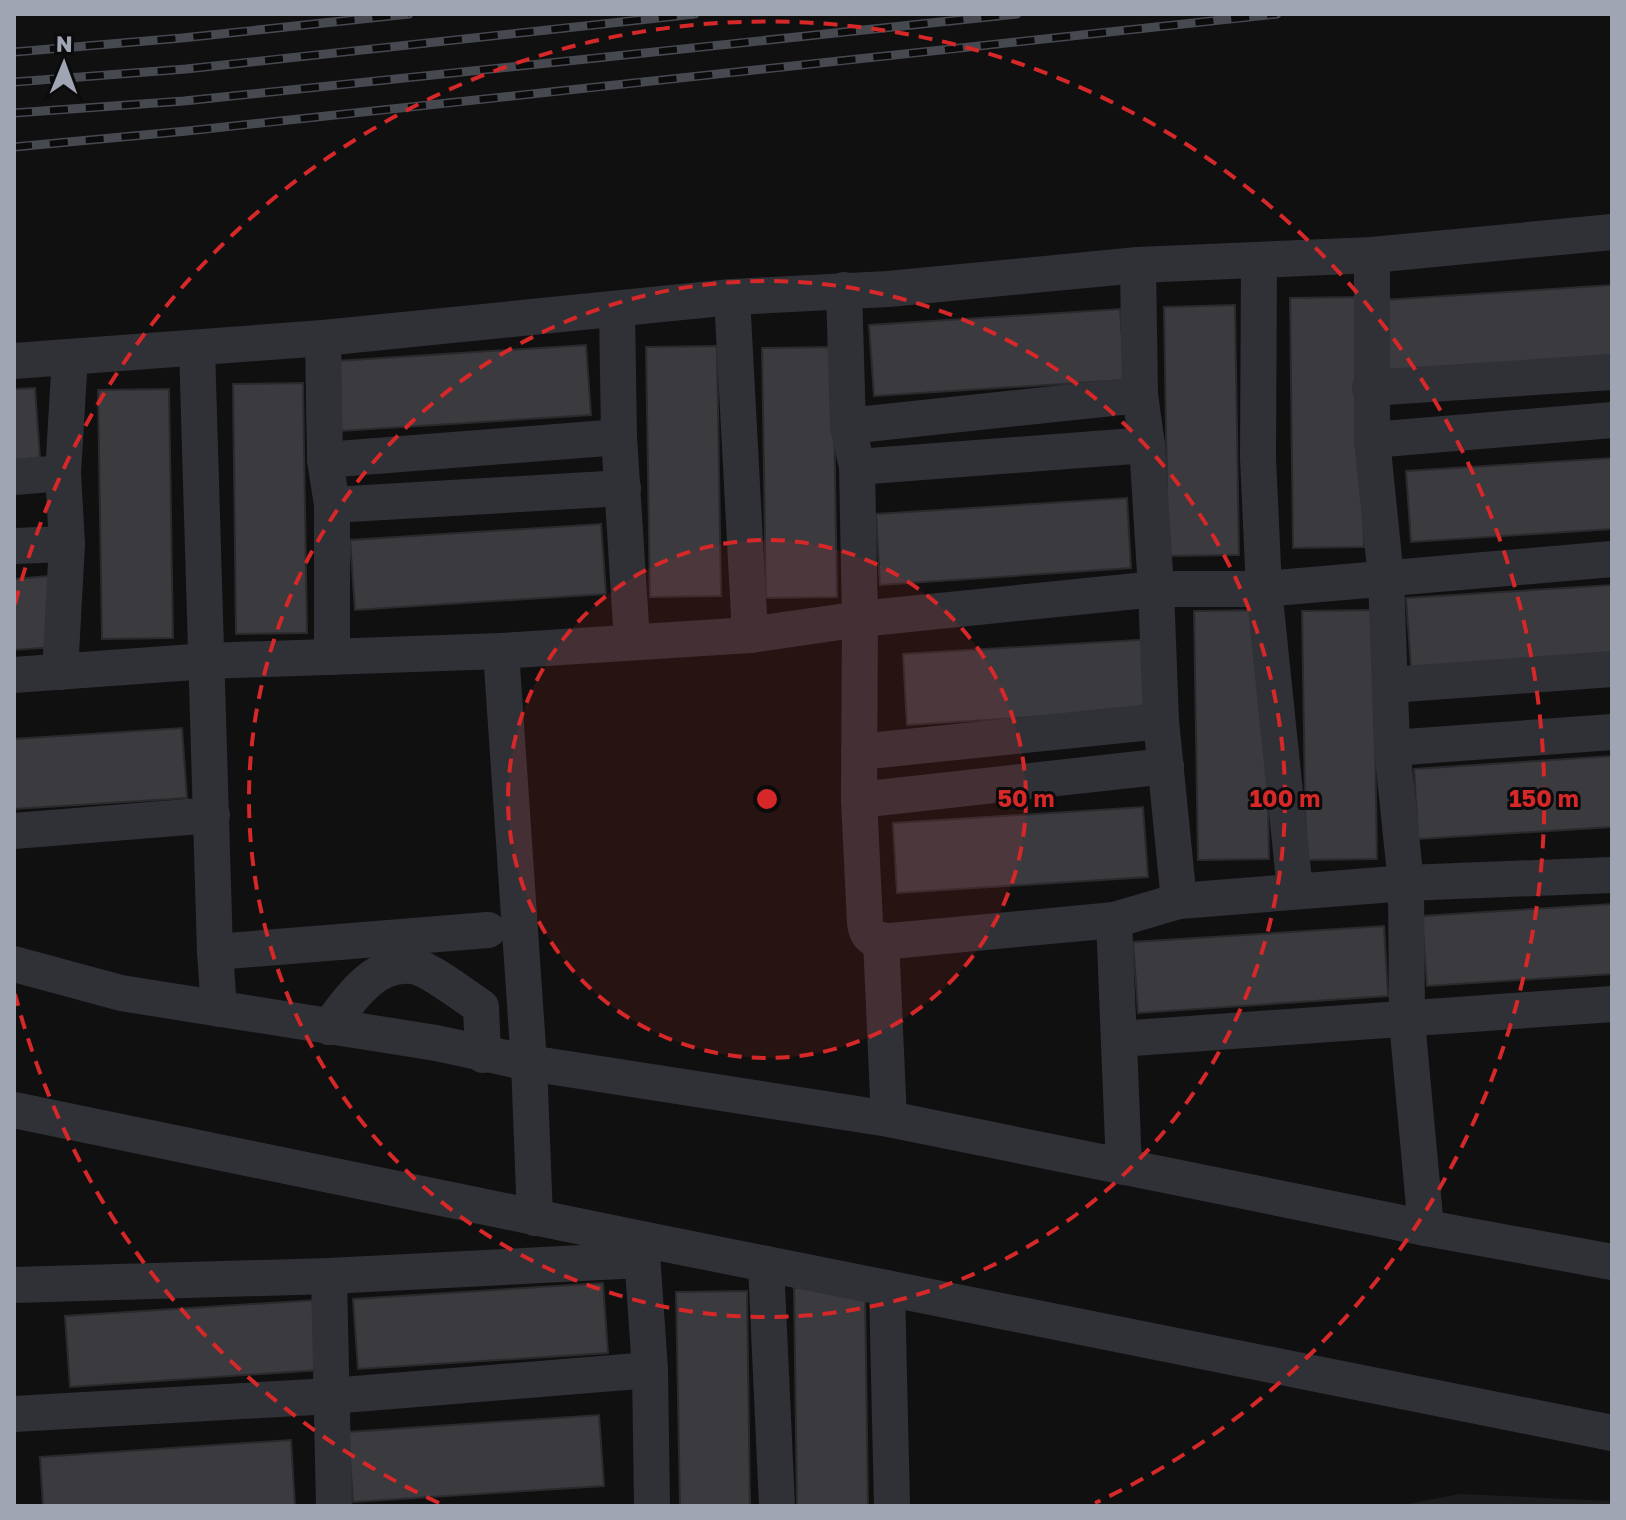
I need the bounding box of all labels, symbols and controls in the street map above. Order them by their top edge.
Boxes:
north arrow [24,24,104,104]
text: N [56,30,73,57]
text: 50 m [997,783,1055,812]
text: 100 m [1250,783,1320,812]
text: 150 m [1509,783,1579,812]
centre of rings [753,785,781,813]

